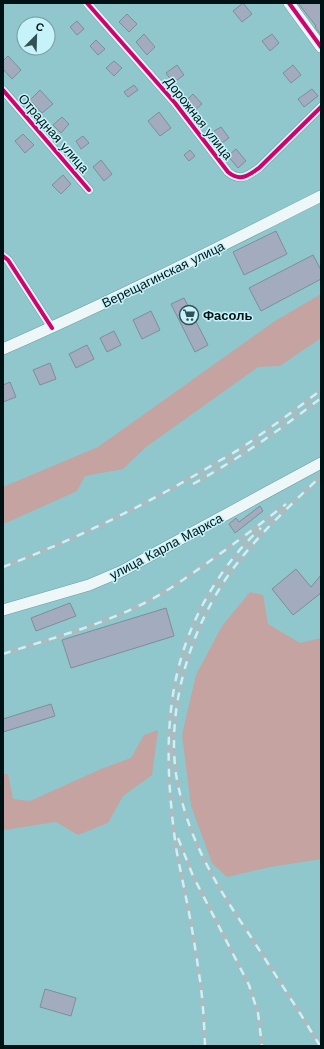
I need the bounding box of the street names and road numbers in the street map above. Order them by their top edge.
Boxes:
street label: Дорожная улица [162,74,236,163]
street label: Отрадная улица [15,91,93,176]
street label: Верещагинская улица [100,238,228,311]
street label: улица Карла Маркса [107,510,226,583]

